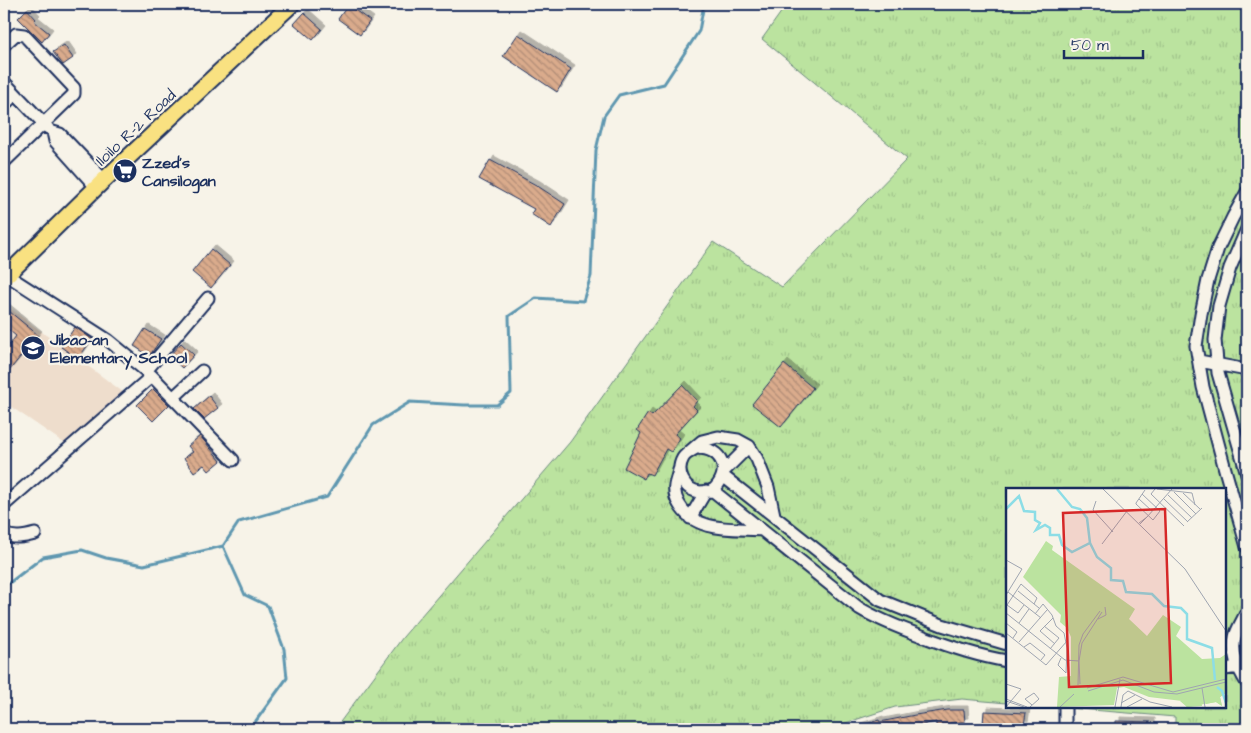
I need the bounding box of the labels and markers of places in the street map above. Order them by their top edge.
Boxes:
place label: Zzed's Cansilogan [142,152,216,194]
supermarket icon: Zzed's Cansilogan [112,158,138,184]
place label: Jibao-an Elementary School [49,329,188,370]
school or university icon: Jibao-an Elementary School [20,335,46,361]

